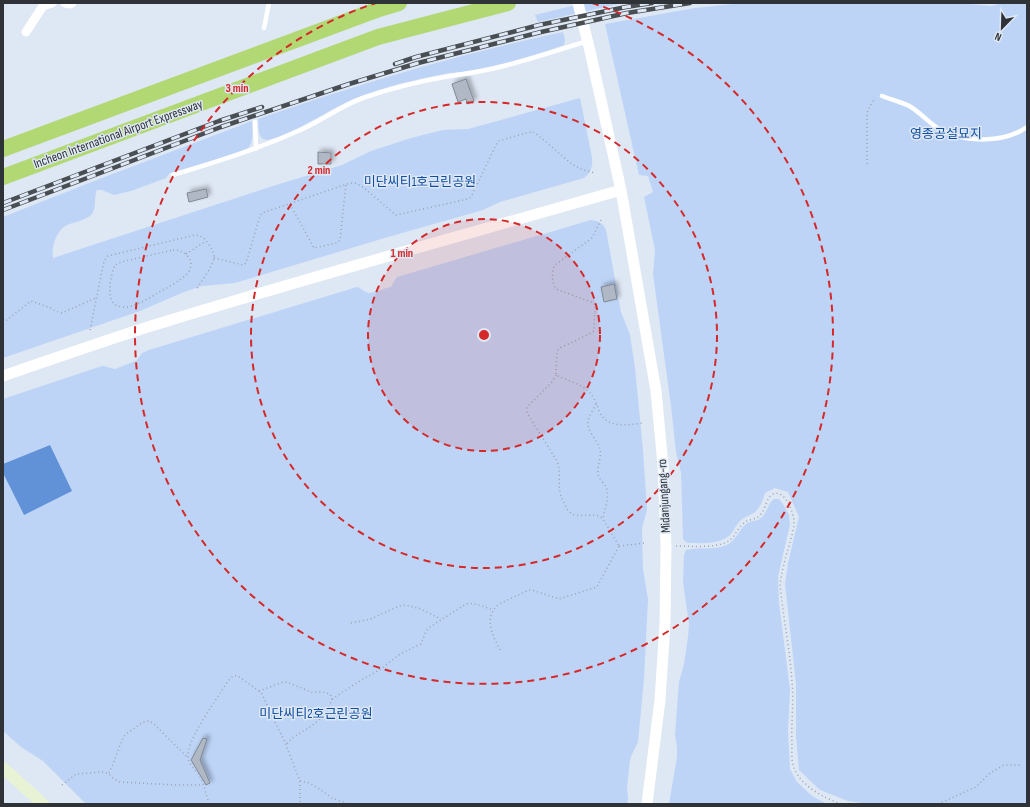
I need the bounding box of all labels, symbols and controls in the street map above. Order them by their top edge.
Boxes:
north arrow [982,8,1022,48]
text: N [993,30,1004,44]
text: 3 min [226,81,248,96]
street label: Incheon International Airport Expressway [31,96,205,172]
park label: 영종공설묘지 [910,126,982,142]
text: 2 min [308,163,330,178]
park label: 미단씨티1호근린공원 [364,174,476,190]
text: 1 min [391,246,413,261]
centre of rings [477,328,491,342]
street label: Midanjungang-ro [654,459,674,533]
park label: 미단씨티2호근린공원 [260,706,373,722]

